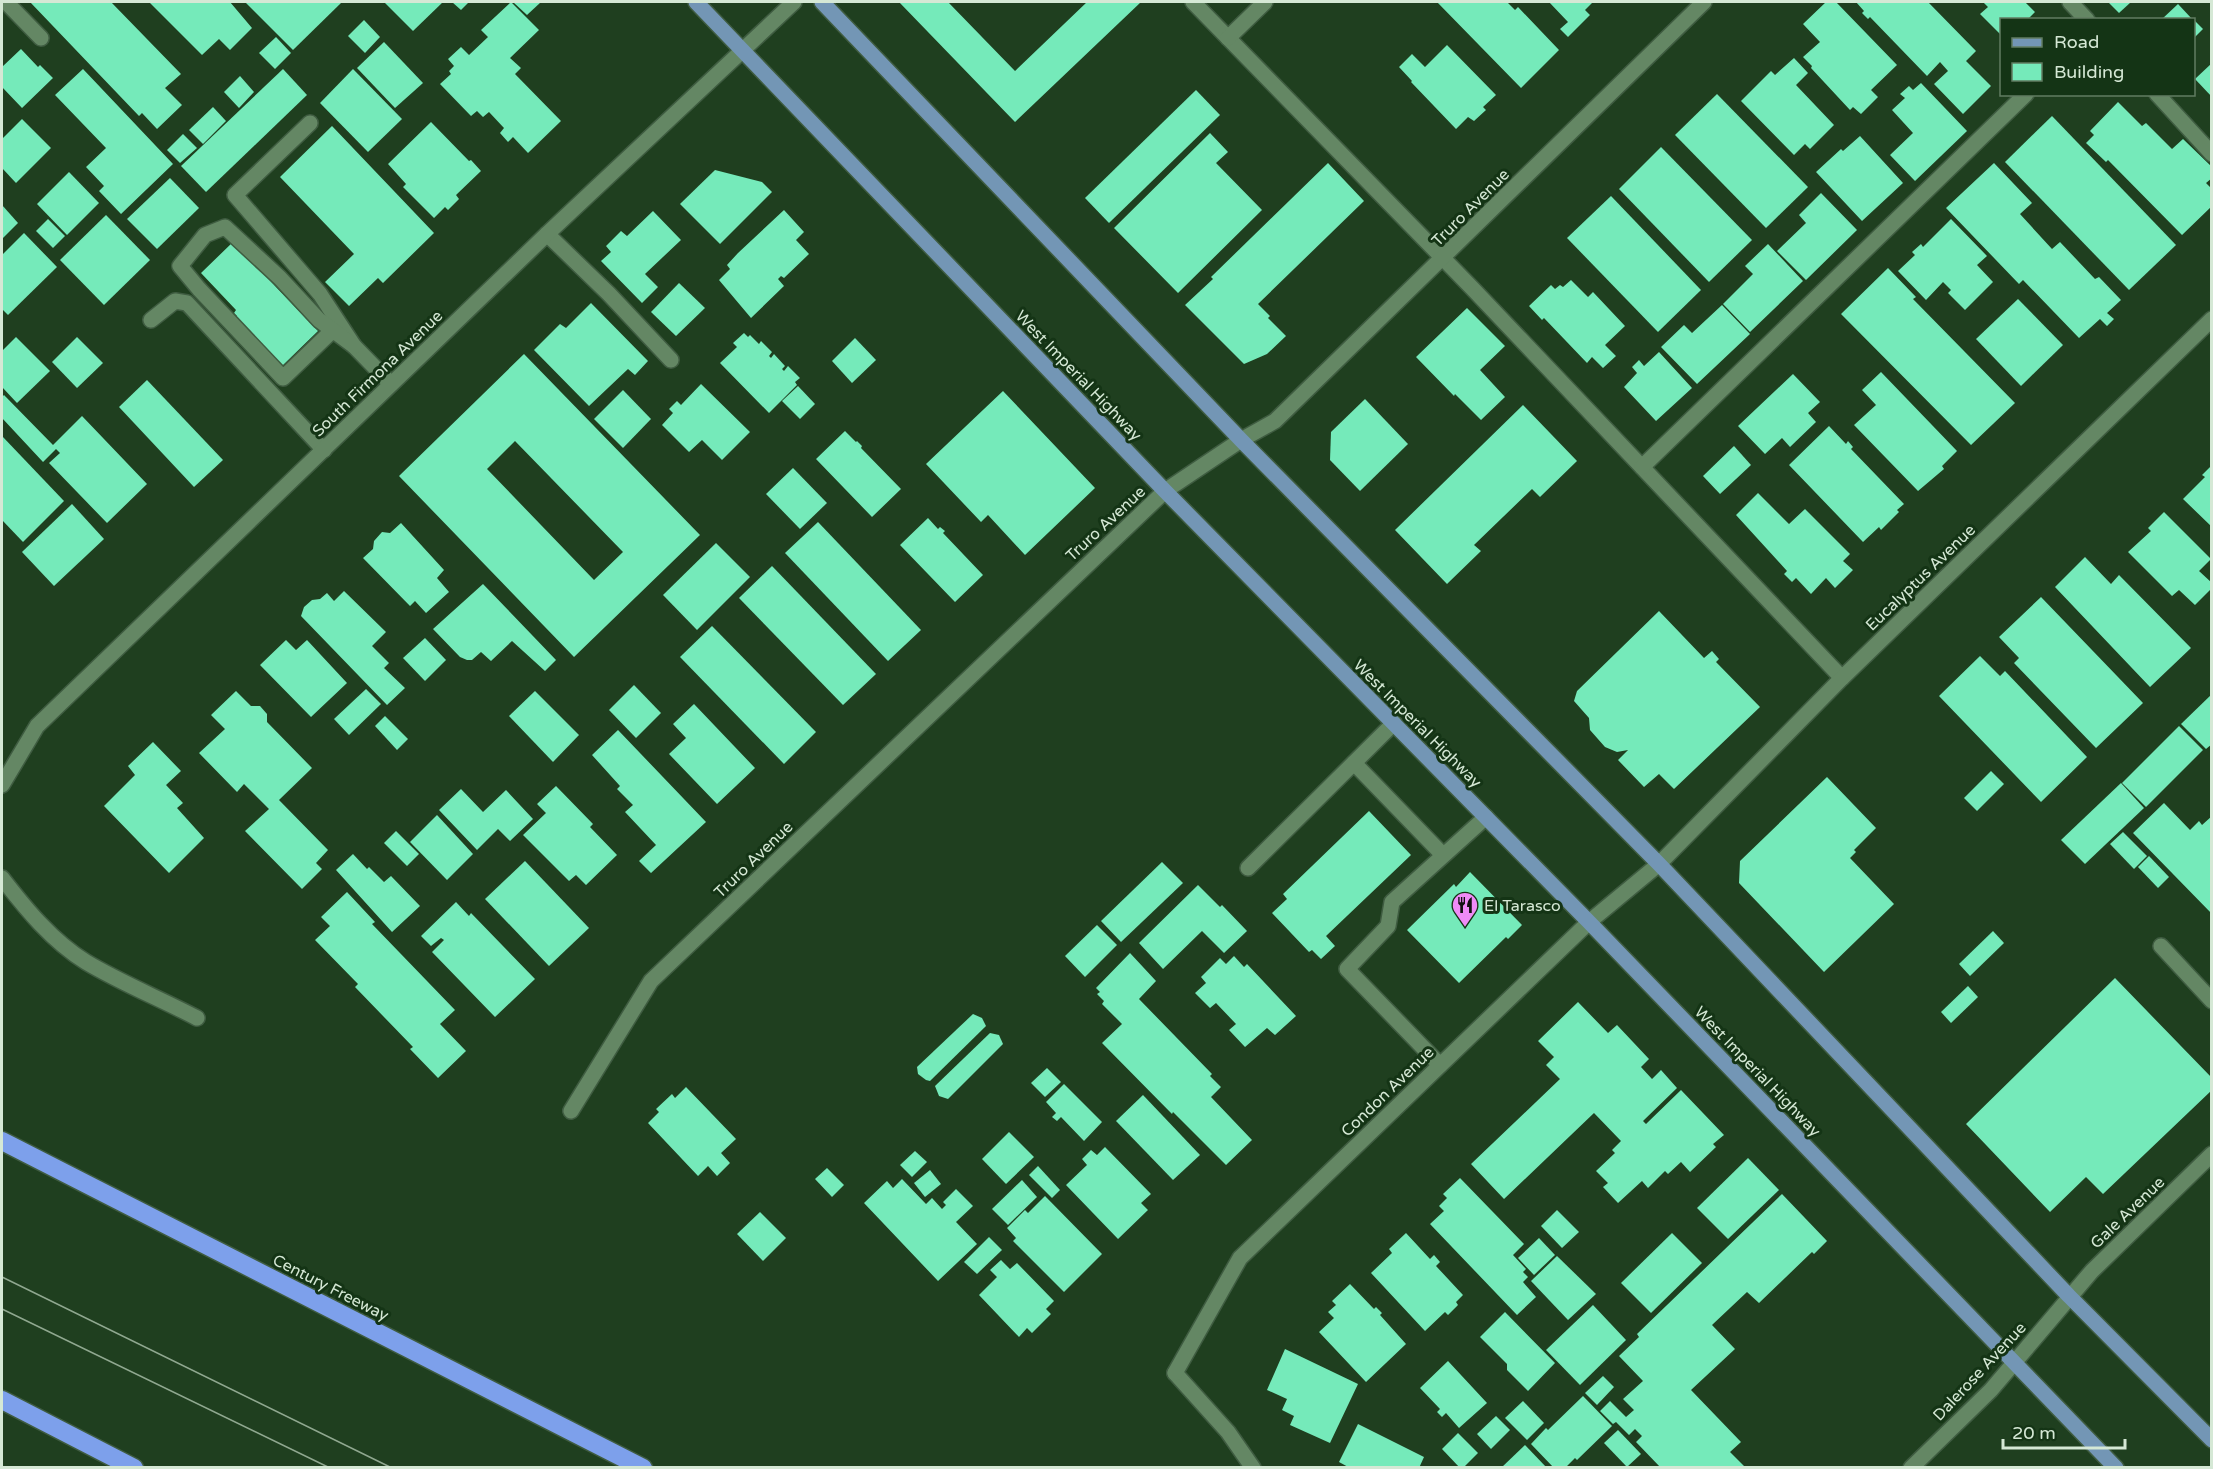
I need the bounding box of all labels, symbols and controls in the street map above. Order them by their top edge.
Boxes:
legend [2000,18,2195,96]
text: Road [2054,31,2099,53]
text: Building [2054,61,2124,83]
street label: Truro Avenue [1428,165,1514,251]
street label: South Firmona Avenue [308,306,447,441]
street label: West Imperial Highway [1011,306,1146,445]
street label: Truro Avenue [1062,482,1150,566]
street label: Eucalyptus Avenue [1862,520,1980,635]
street label: West Imperial Highway [1349,655,1486,792]
street label: Truro Avenue [710,817,797,902]
restaurant icon: El Tarasco [1450,890,1480,928]
place label: El Tarasco [1484,896,1561,916]
street label: West Imperial Highway [1690,1002,1825,1141]
street label: Condon Avenue [1337,1042,1438,1141]
street label: Gale Avenue [2086,1172,2169,1253]
street label: Century Freeway [269,1250,392,1326]
street label: Dalerose Avenue [1929,1318,2031,1425]
scale bar [2003,1412,2124,1450]
text: 20 m [2012,1422,2056,1444]

